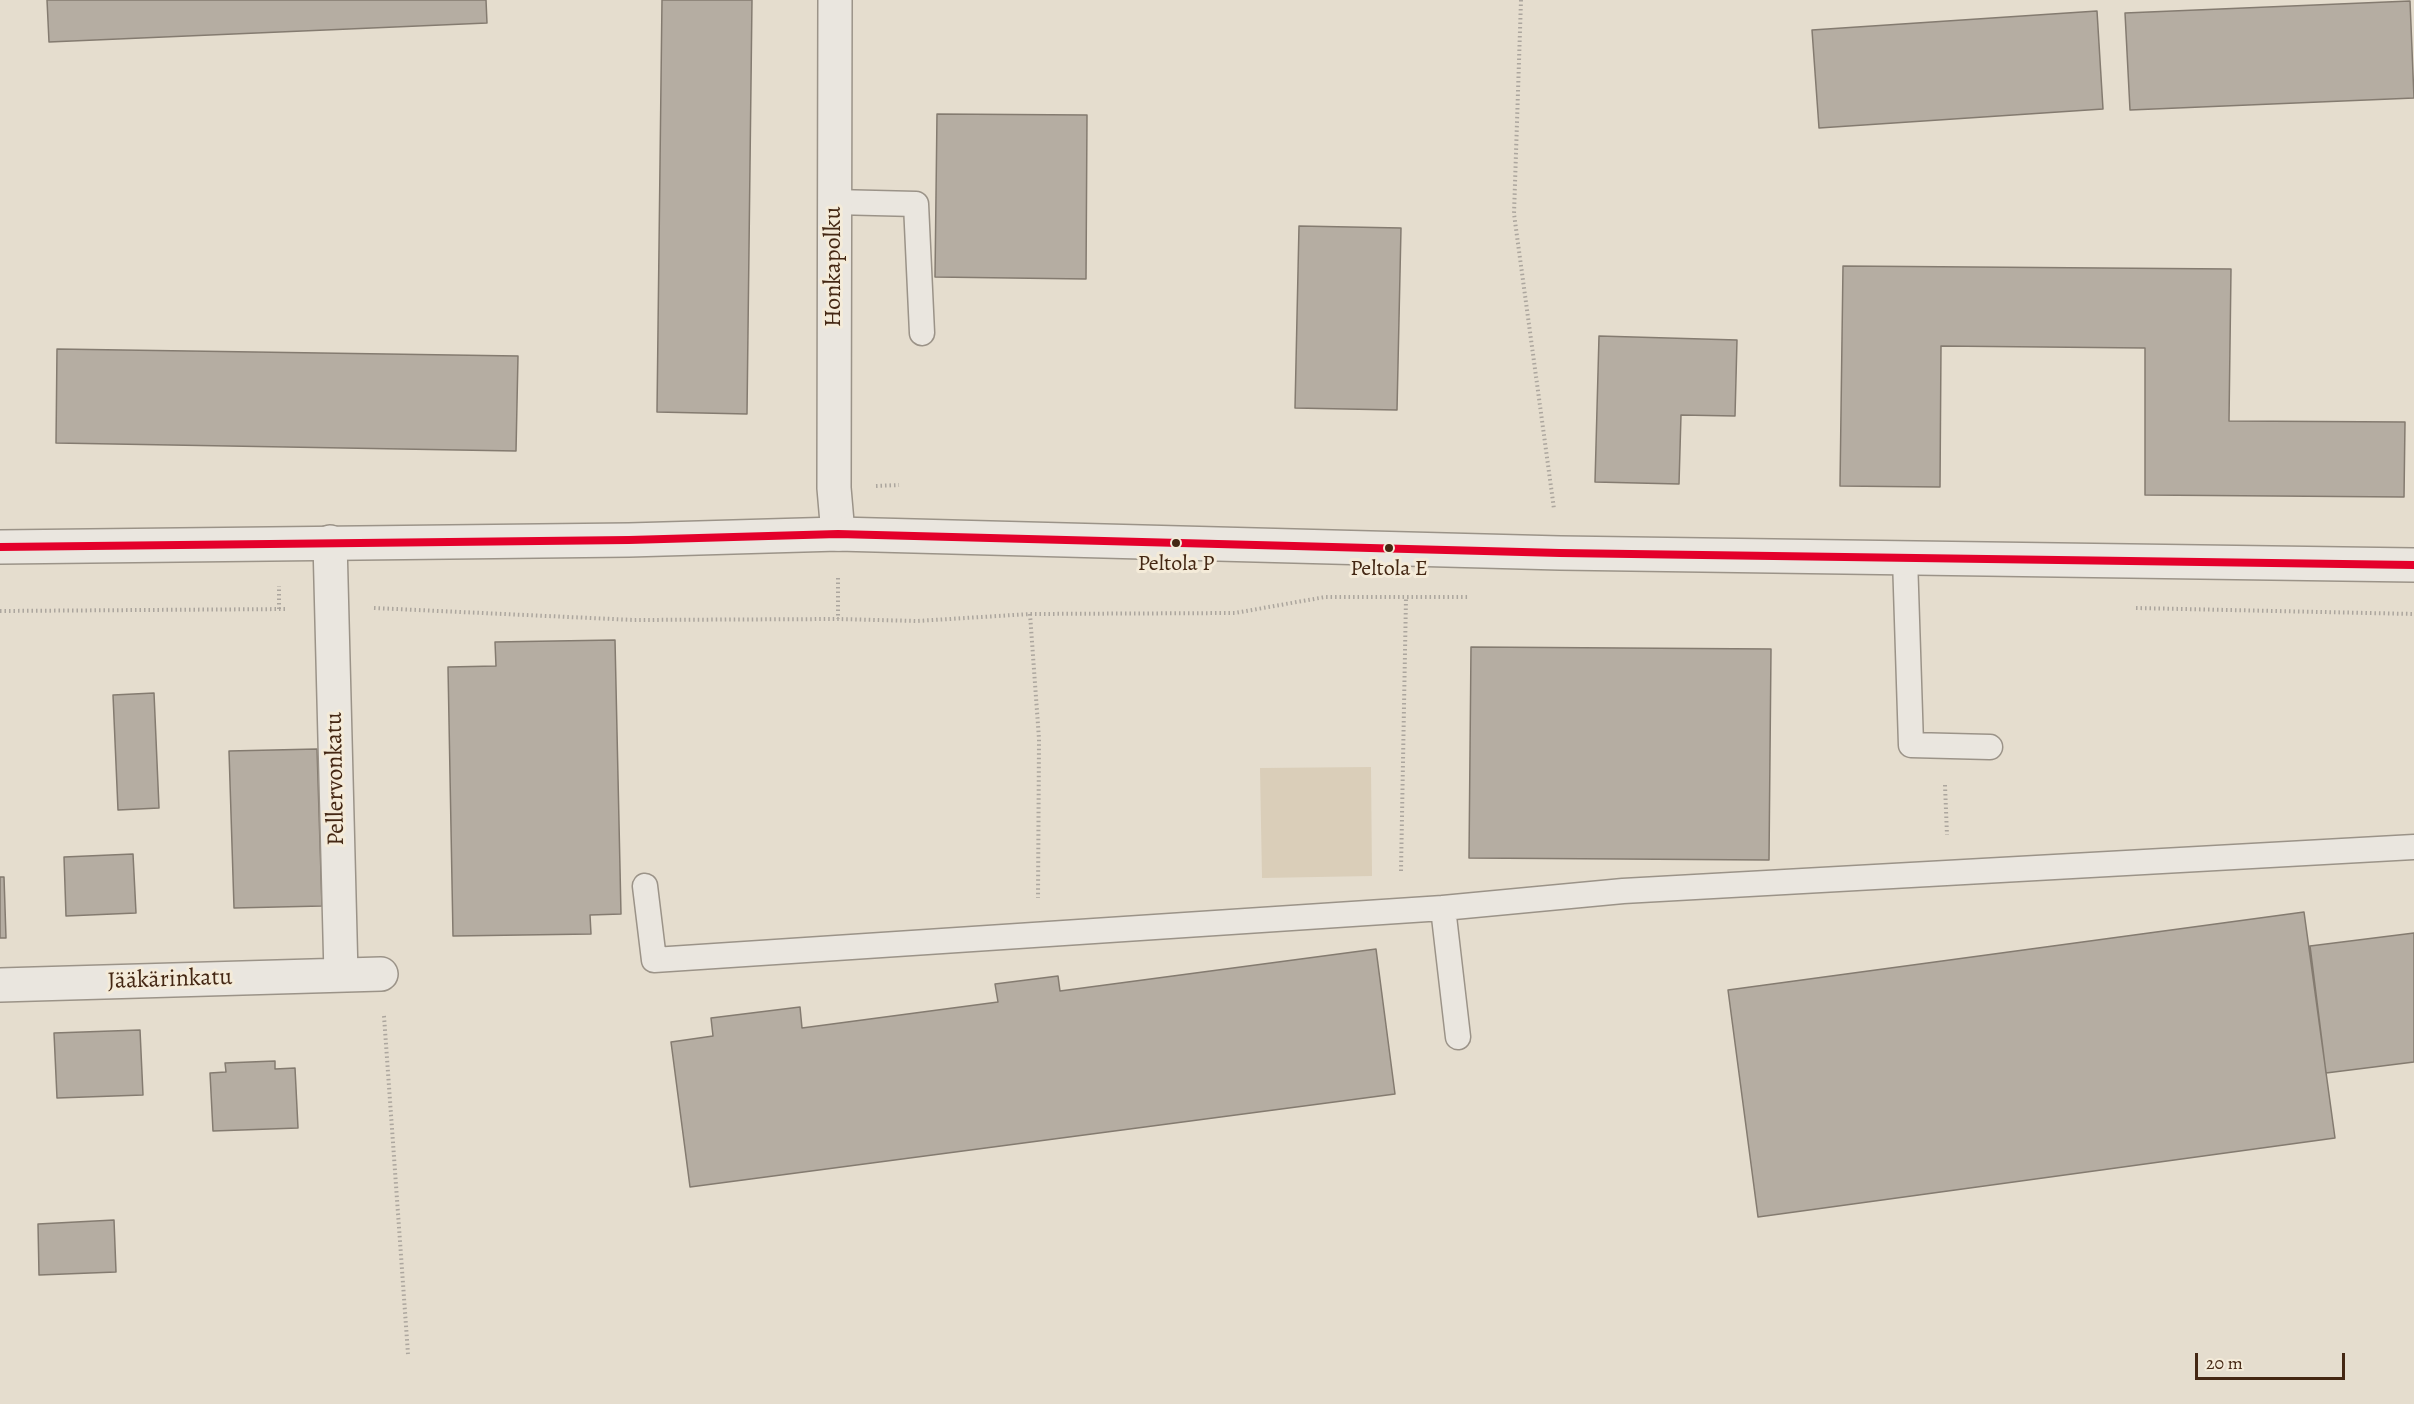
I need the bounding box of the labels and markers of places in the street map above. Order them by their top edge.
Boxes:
marker: Peltola P [1170,537,1182,549]
marker: Peltola E [1383,542,1395,554]
place label: Peltola P [1138,552,1214,578]
place label: Peltola E [1350,557,1428,583]

